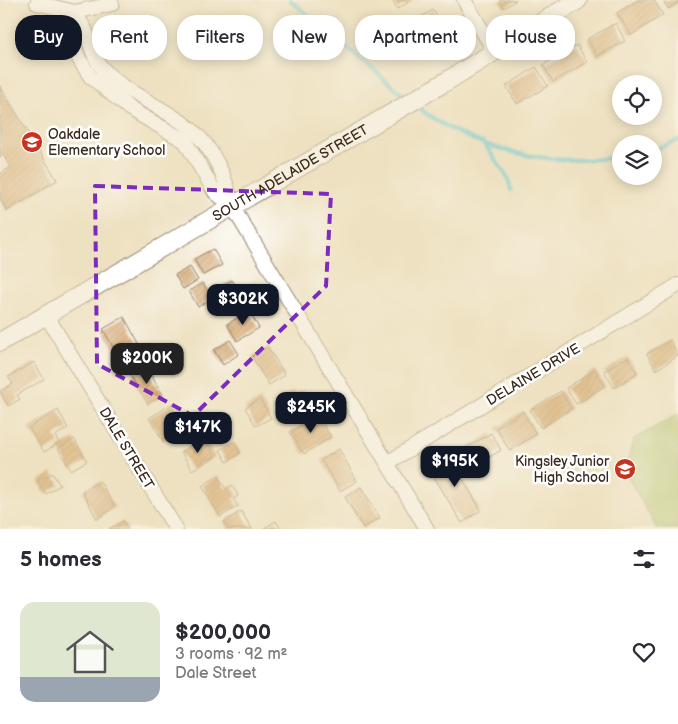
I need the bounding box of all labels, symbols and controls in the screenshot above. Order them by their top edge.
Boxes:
chip: Buy [15,15,82,60]
chip: Rent [92,15,167,60]
chip: Filters [177,15,263,60]
chip: New [273,15,345,60]
chip: Apartment [355,15,476,60]
chip: House [486,15,575,60]
map controls [612,75,662,185]
button: locate [612,75,662,125]
street label: SOUTH ADELAIDE STREET [210,121,372,225]
place label: Oakdale Elementary School [48,126,166,159]
school or university icon: Oakdale Elementary School [20,130,44,154]
button: layers [612,135,662,185]
pin: $302K [208,284,278,326]
text: $302K [218,290,268,309]
street label: DELAINE DRIVE [483,340,583,409]
pin: $200K [112,342,182,385]
text: $200K [122,349,172,368]
pin: $245K [276,392,346,434]
text: $245K [286,398,336,417]
street label: DALE STREET [95,404,158,493]
pin: $147K [163,412,233,454]
text: $147K [175,418,221,437]
pin: $195K [420,446,490,488]
text: $195K [432,452,478,471]
place label: Kingsley Junior High School [515,453,610,486]
school or university icon: Kingsley Junior High School [613,457,637,481]
icon: filters [630,545,658,573]
text: 5 homes [20,547,102,572]
text: $200,000 [175,620,271,645]
icon: home [60,622,120,682]
icon: heart [630,638,658,666]
text: 3 rooms · 92 m² [175,645,288,664]
text: Dale Street [175,664,256,683]

